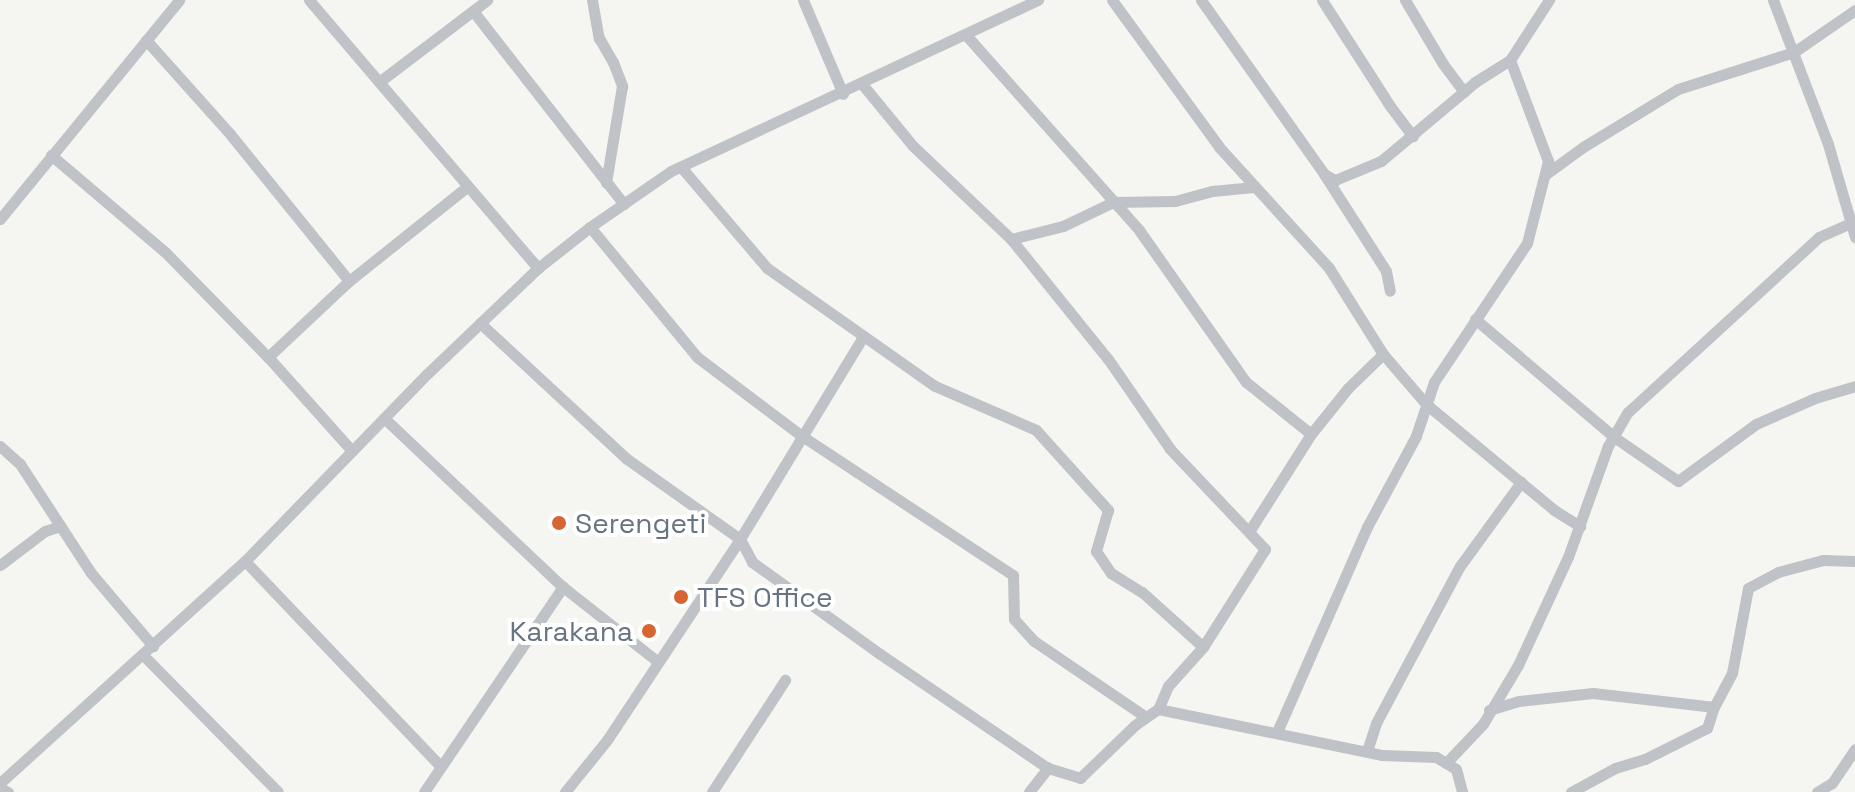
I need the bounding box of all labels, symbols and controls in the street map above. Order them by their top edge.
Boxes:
place label: Serengeti [575,506,706,540]
marker: Serengeti [550,514,568,532]
place label: TFS Office [697,580,833,614]
marker: TFS Office [672,588,690,606]
place label: Karakana [510,614,633,648]
marker: Karakana [640,622,658,640]

